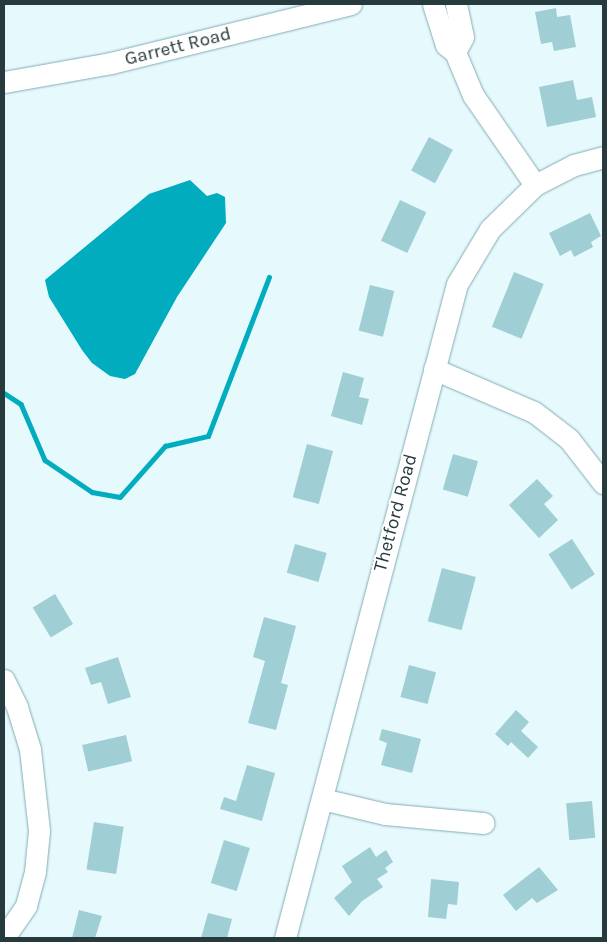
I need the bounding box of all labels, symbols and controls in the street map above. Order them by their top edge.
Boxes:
street label: Garrett Road [122,23,234,71]
street label: Thetford Road [369,452,423,574]

